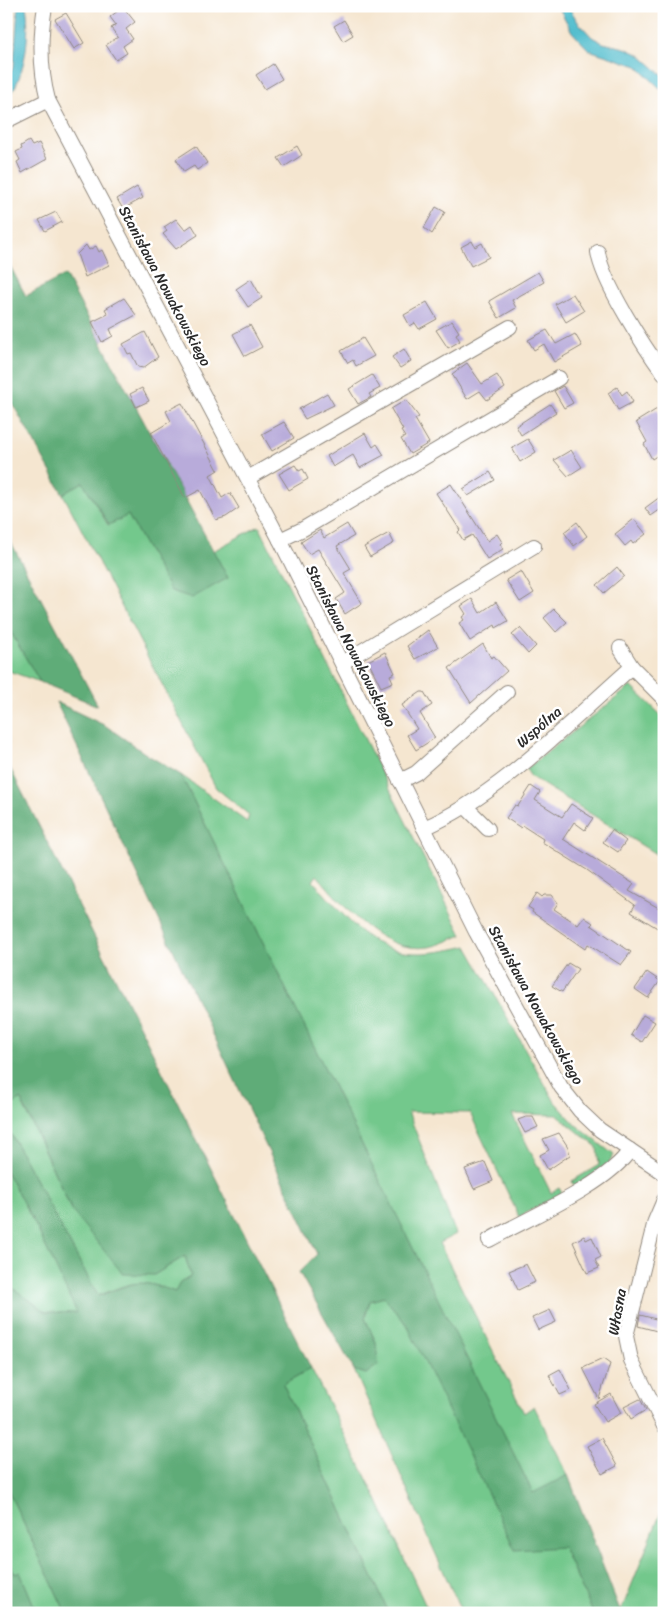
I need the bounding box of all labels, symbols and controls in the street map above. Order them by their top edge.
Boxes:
street label: Stanisława Nowakowskiego [111,201,219,372]
street label: Stanisława Nowakowskiego [299,560,403,732]
street label: Wspólna [510,699,568,754]
street label: Stanisława Nowakowskiego [481,920,591,1090]
street label: Własna [600,1286,634,1337]

